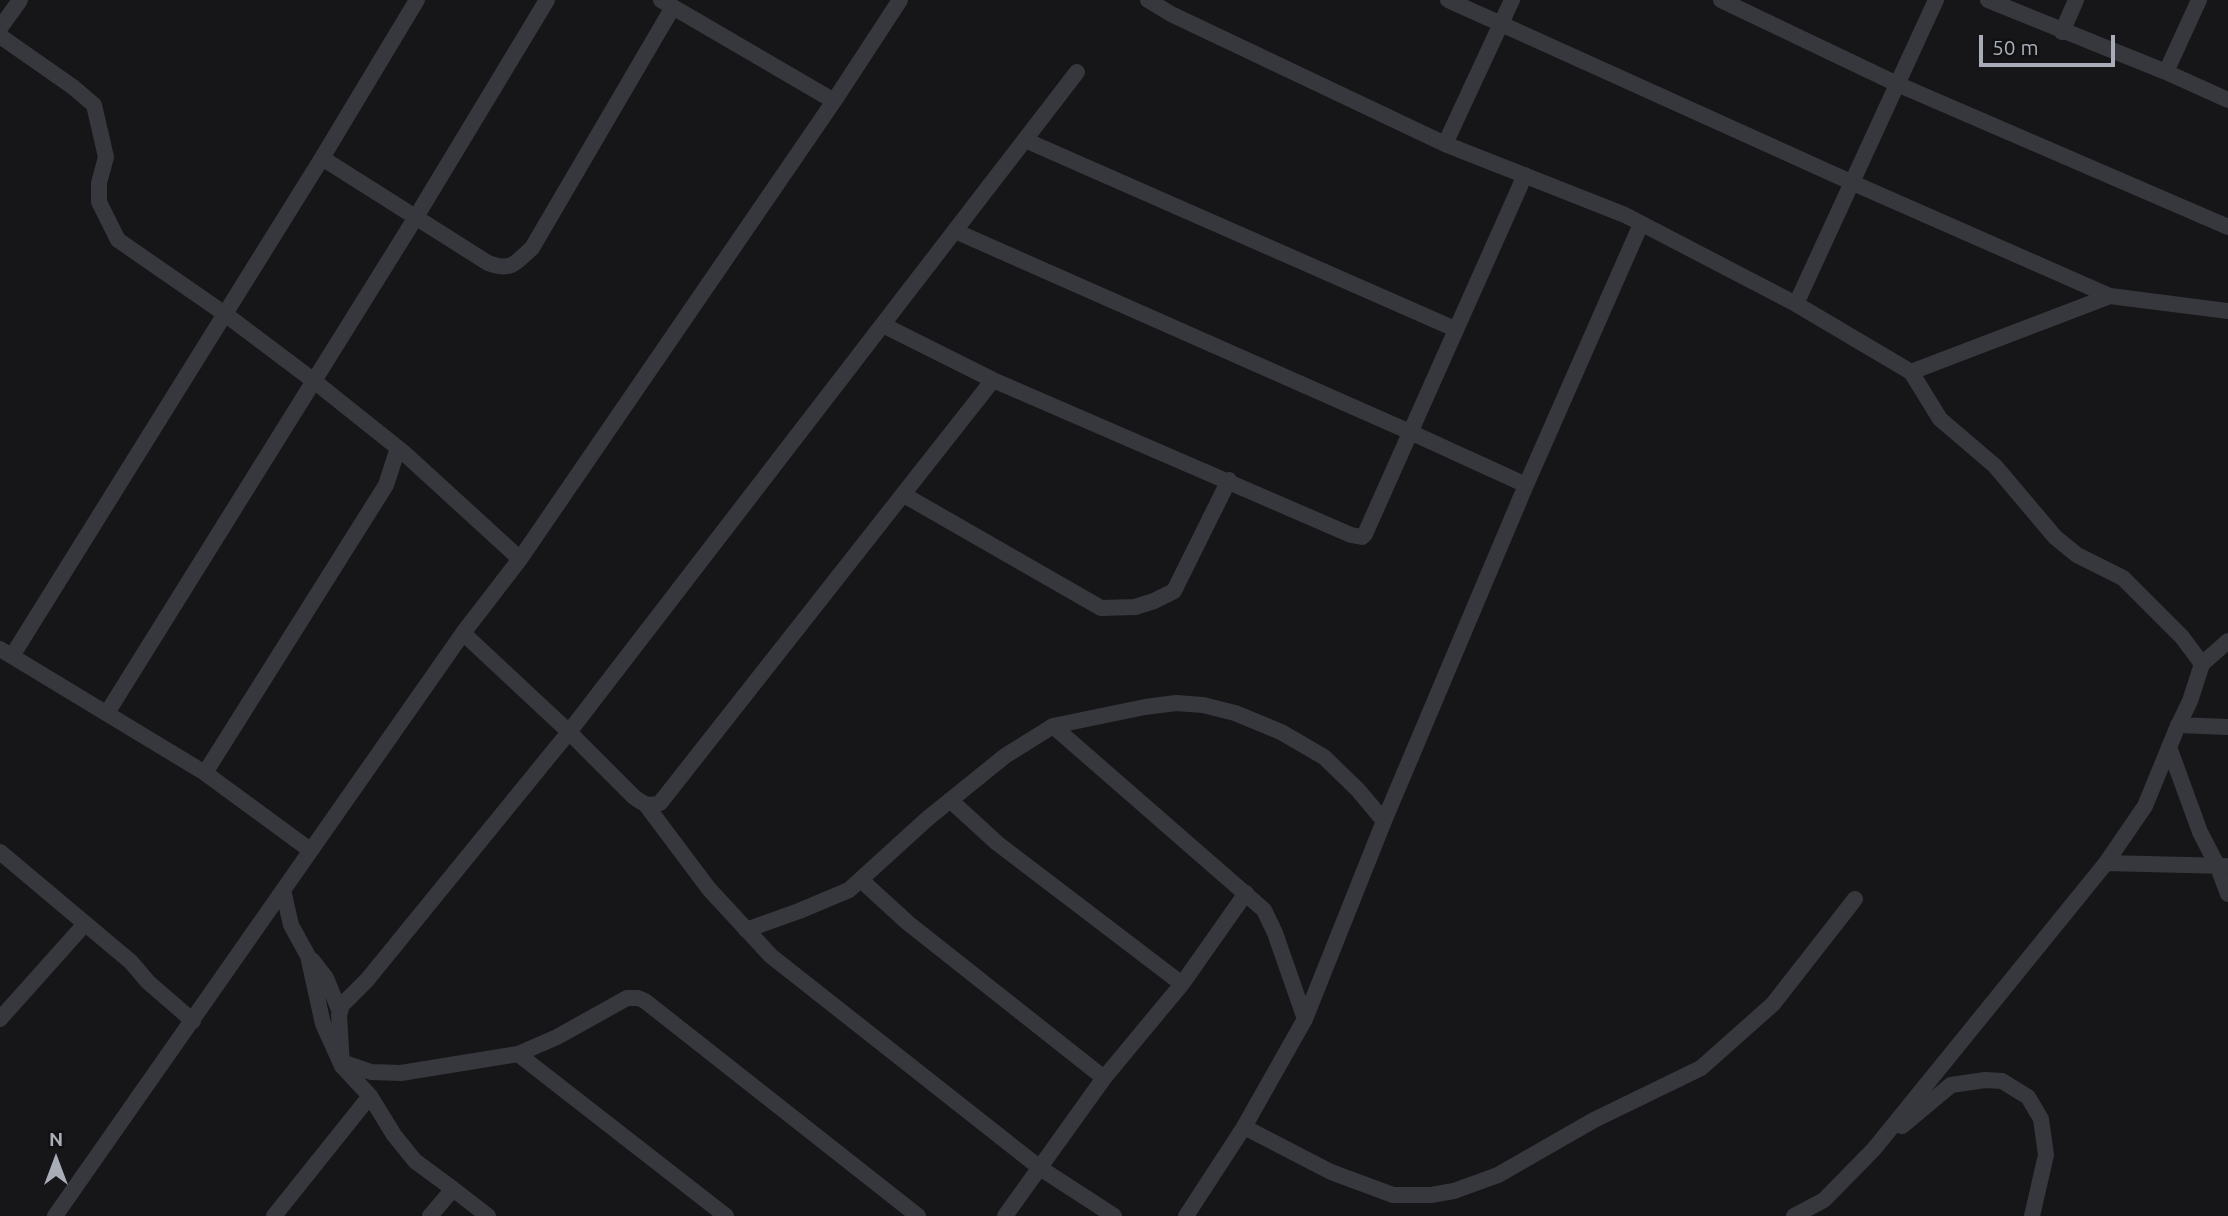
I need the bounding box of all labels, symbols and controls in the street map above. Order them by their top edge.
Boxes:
scale bar [1983,21,2120,65]
text: 50 m [1992,35,2039,59]
north arrow [21,1125,91,1195]
text: N [49,1128,63,1150]

